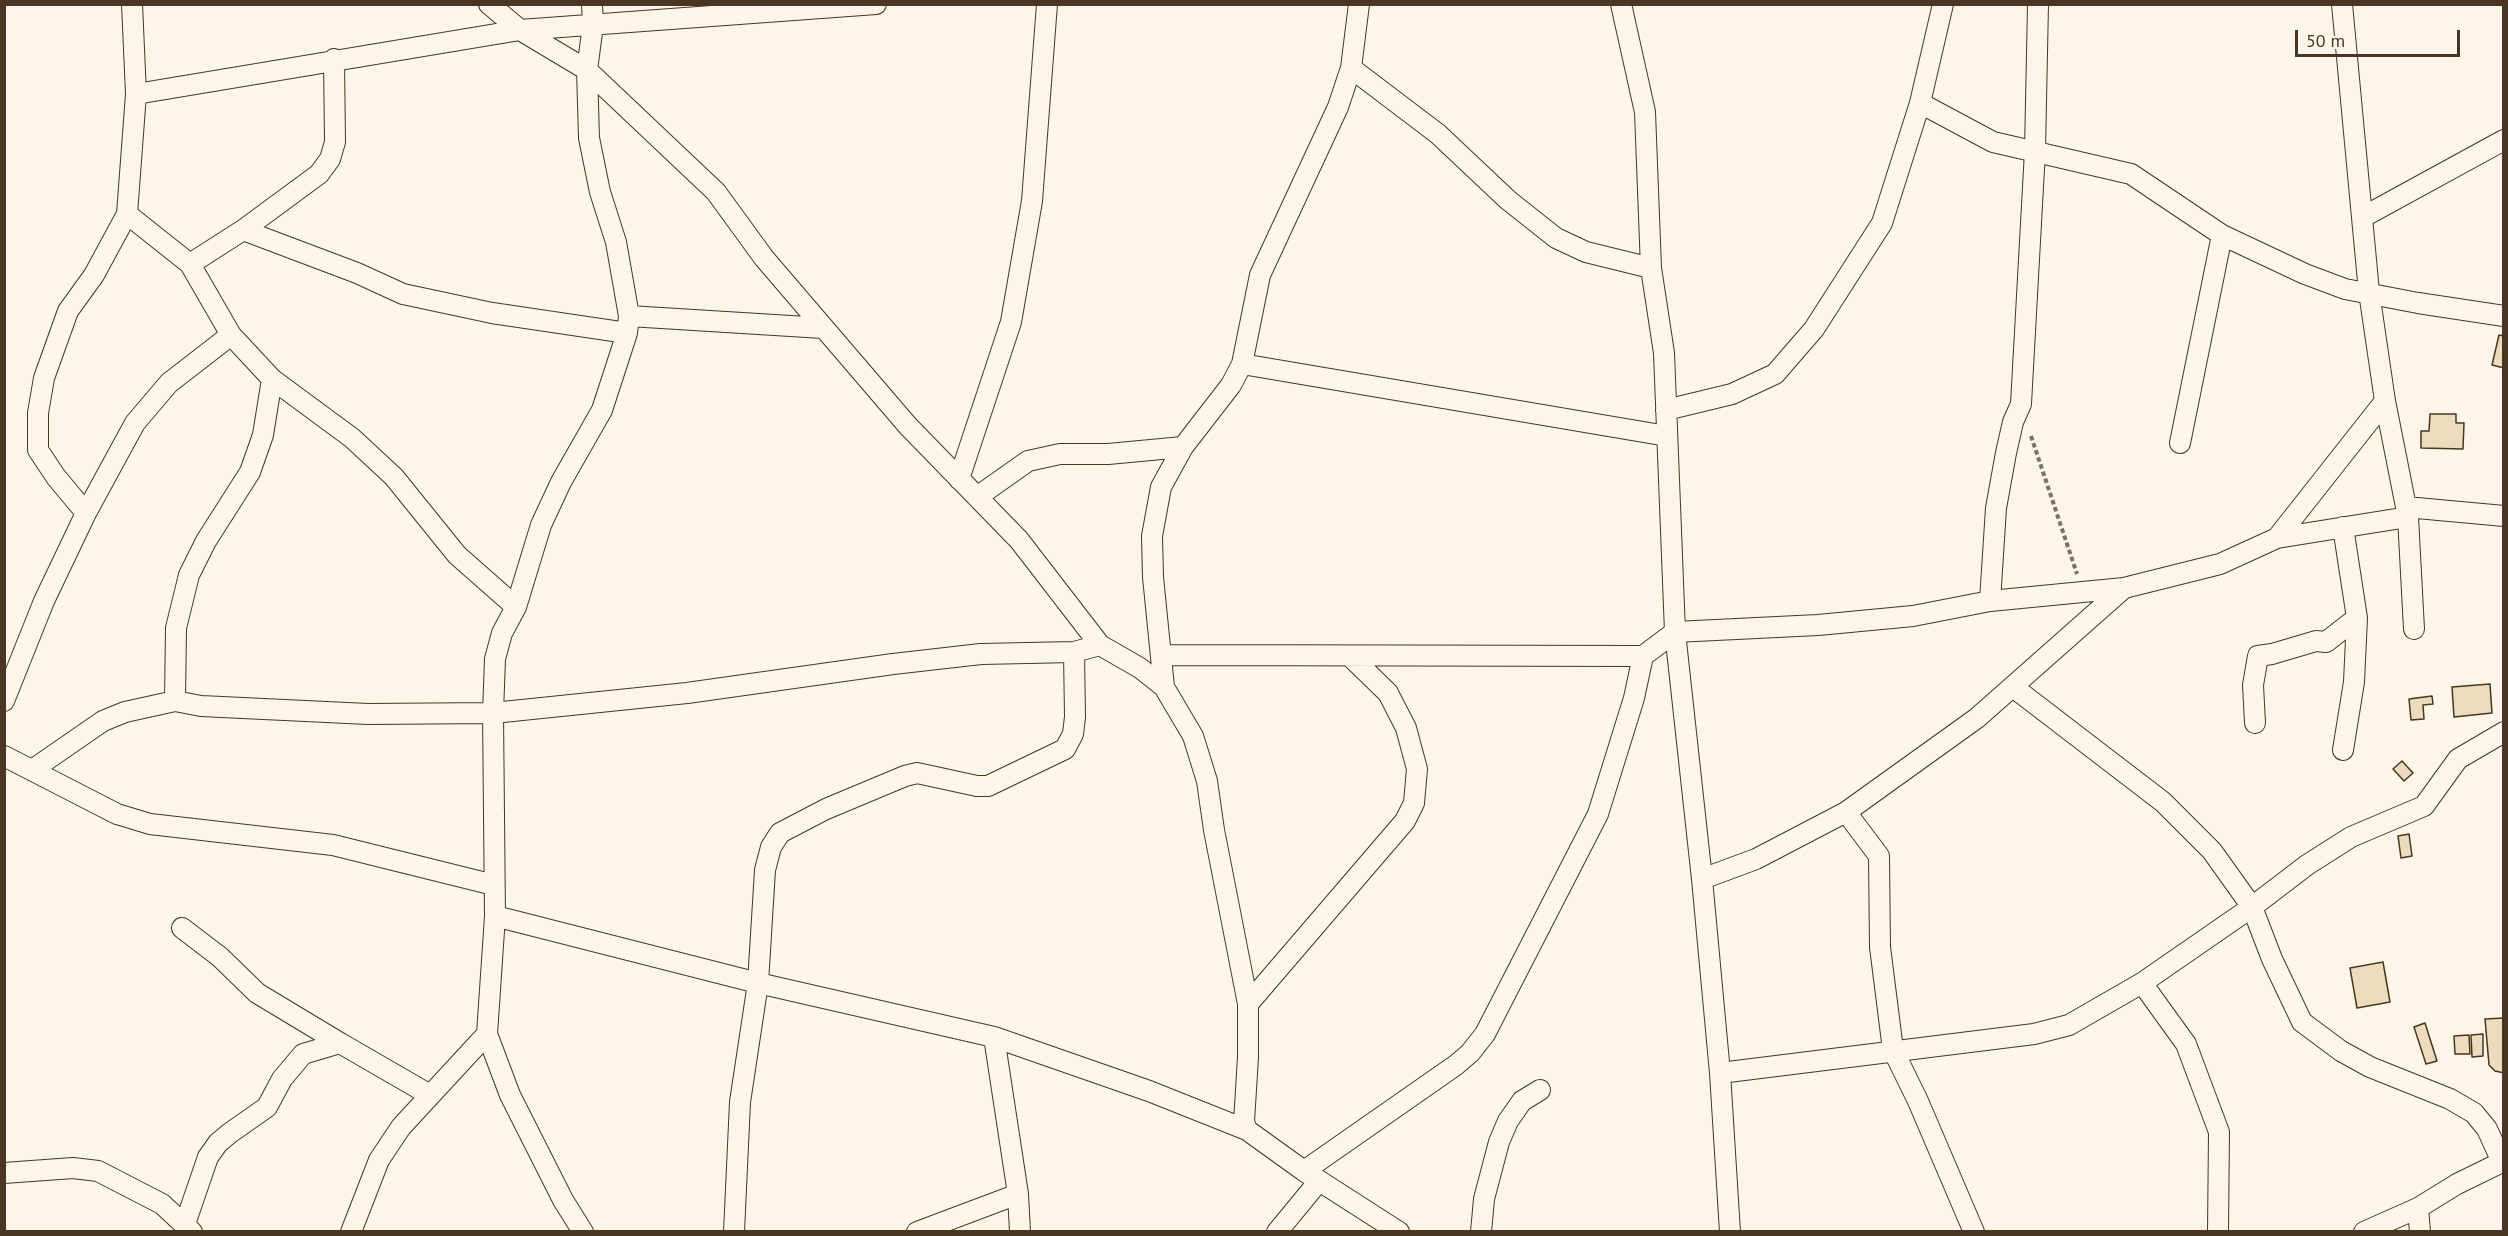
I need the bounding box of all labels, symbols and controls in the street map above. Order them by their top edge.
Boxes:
scale bar [2298,18,2463,56]
text: 50 m [2306,29,2345,52]

